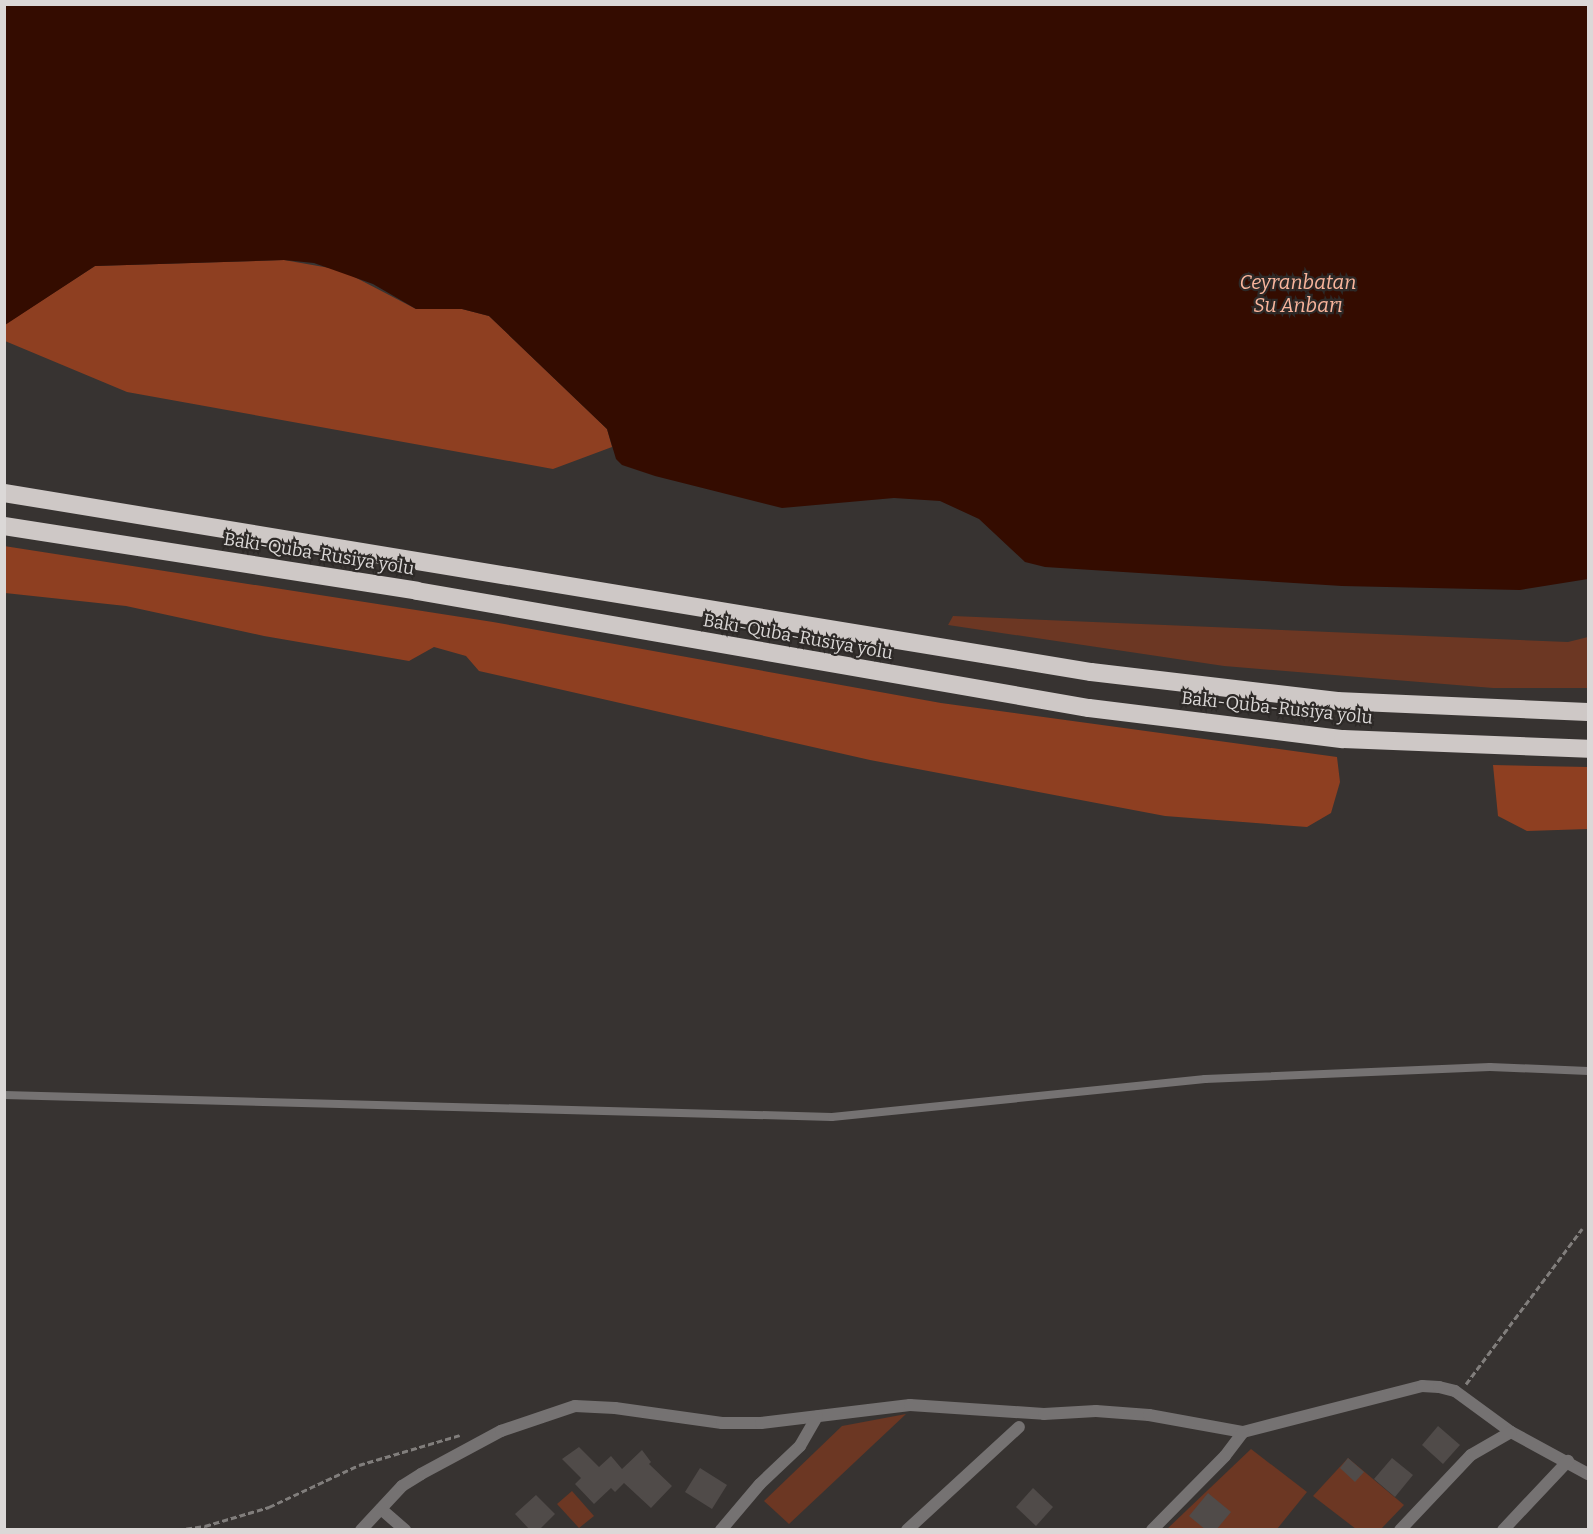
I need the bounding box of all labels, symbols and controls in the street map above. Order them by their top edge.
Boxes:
water label: Ceyranbatan Su Anbarı [1240,270,1356,317]
street label: Bakı-Quba-Rusiya yolu [222,528,416,580]
street label: Bakı-Quba-Rusiya yolu [701,610,895,664]
street label: Bakı-Quba-Rusiya yolu [1180,687,1374,729]

